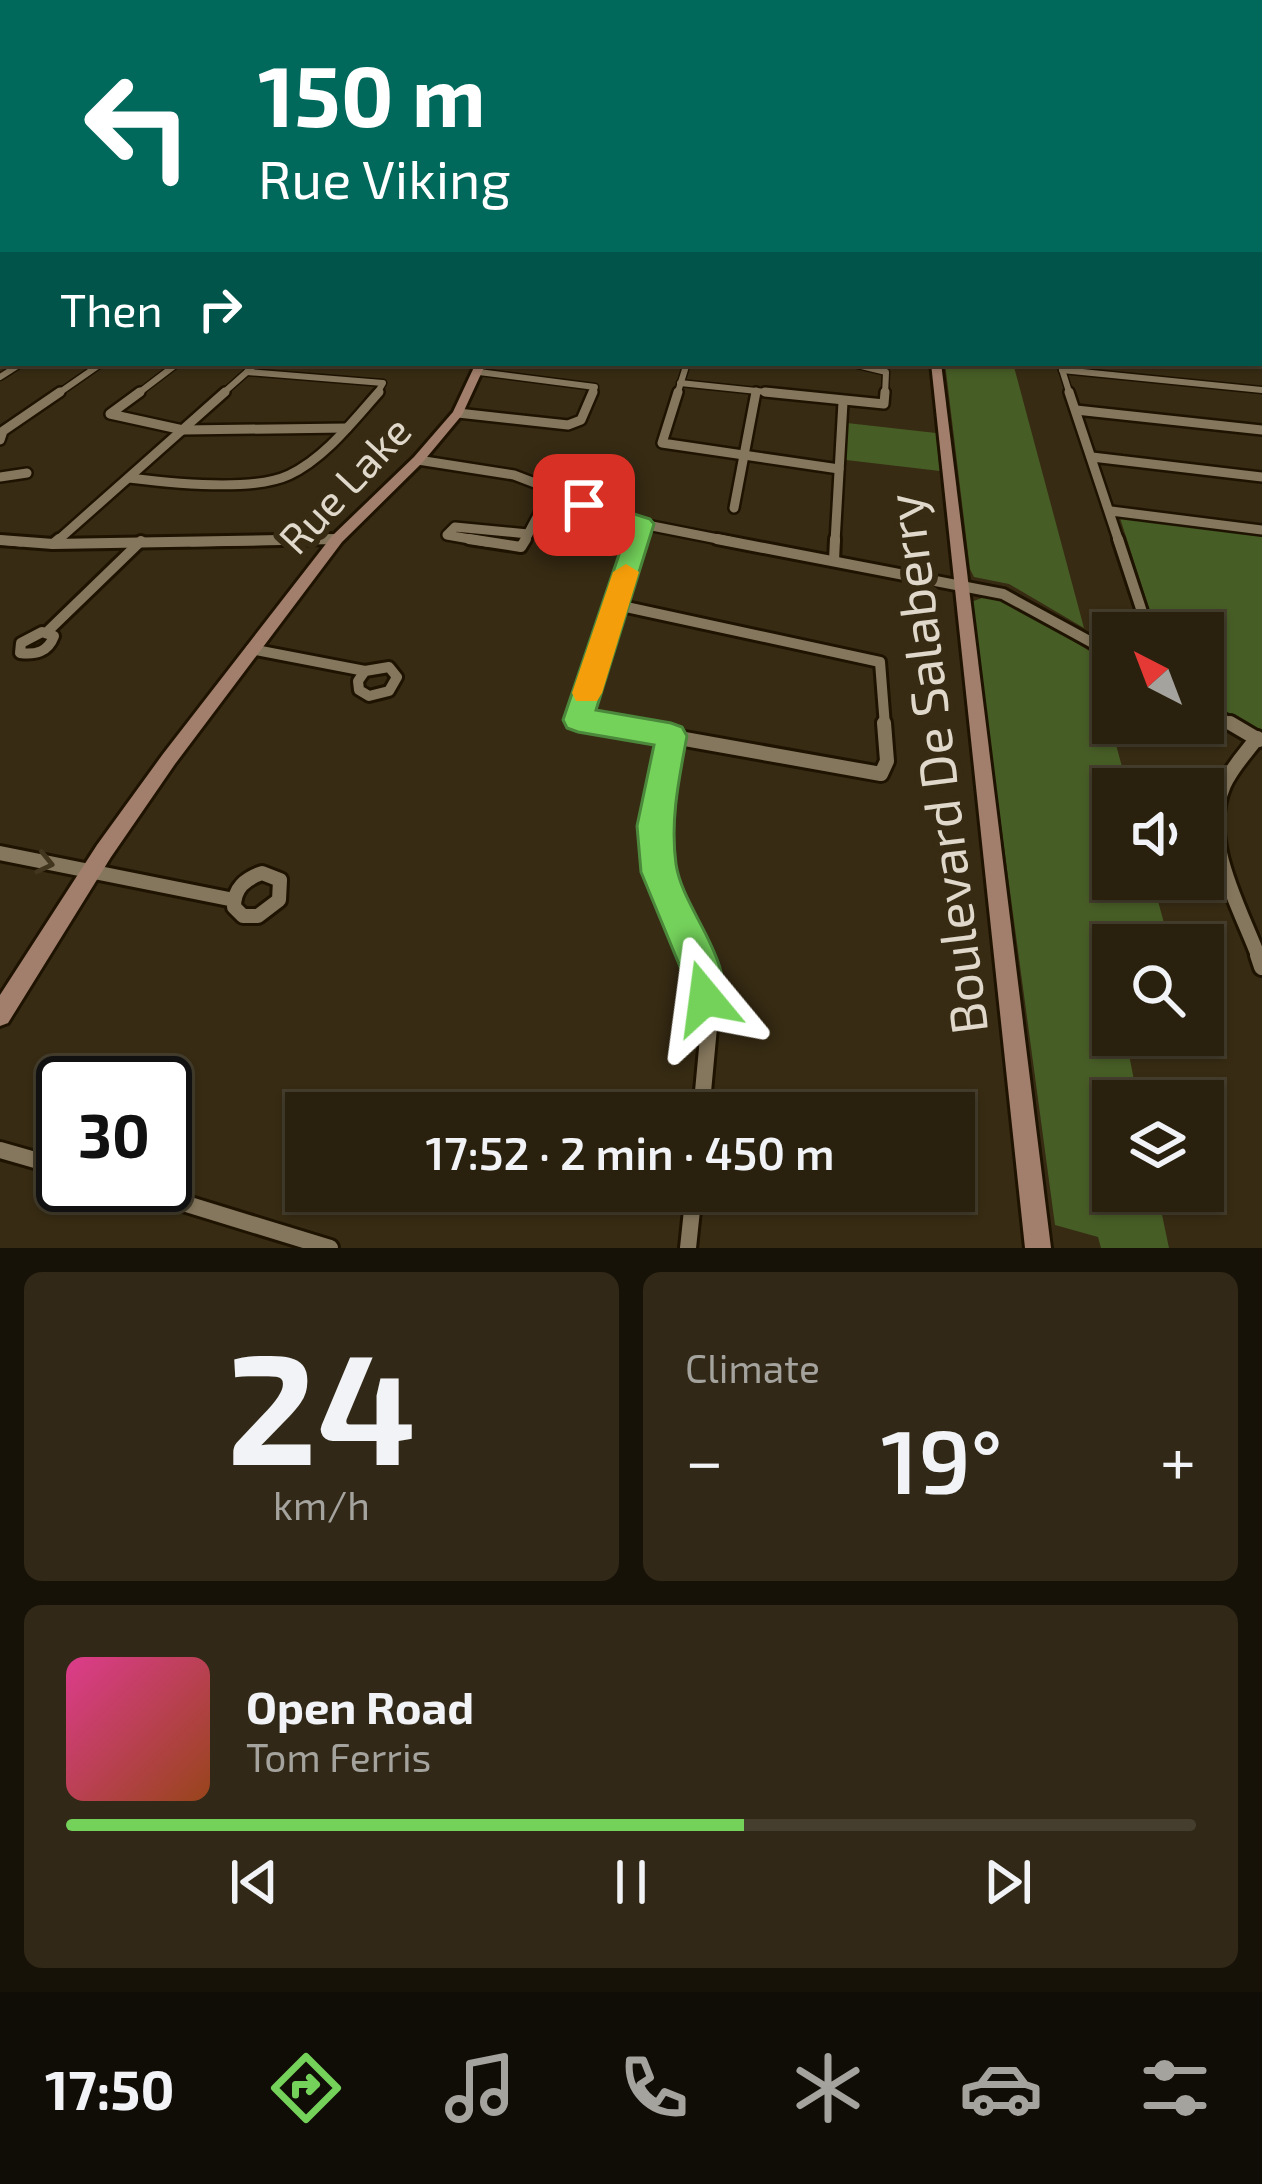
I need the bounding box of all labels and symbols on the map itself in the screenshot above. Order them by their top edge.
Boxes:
street label: Rue Lake [267,405,420,563]
pin [533,454,635,556]
street label: Boulevard De Salaberry [871,491,998,1038]
north arrow [1092,612,1224,744]
one-way arrow [35,849,55,874]
position arrow [642,935,768,1061]
speed limit sign: 30 [36,1056,192,1212]

